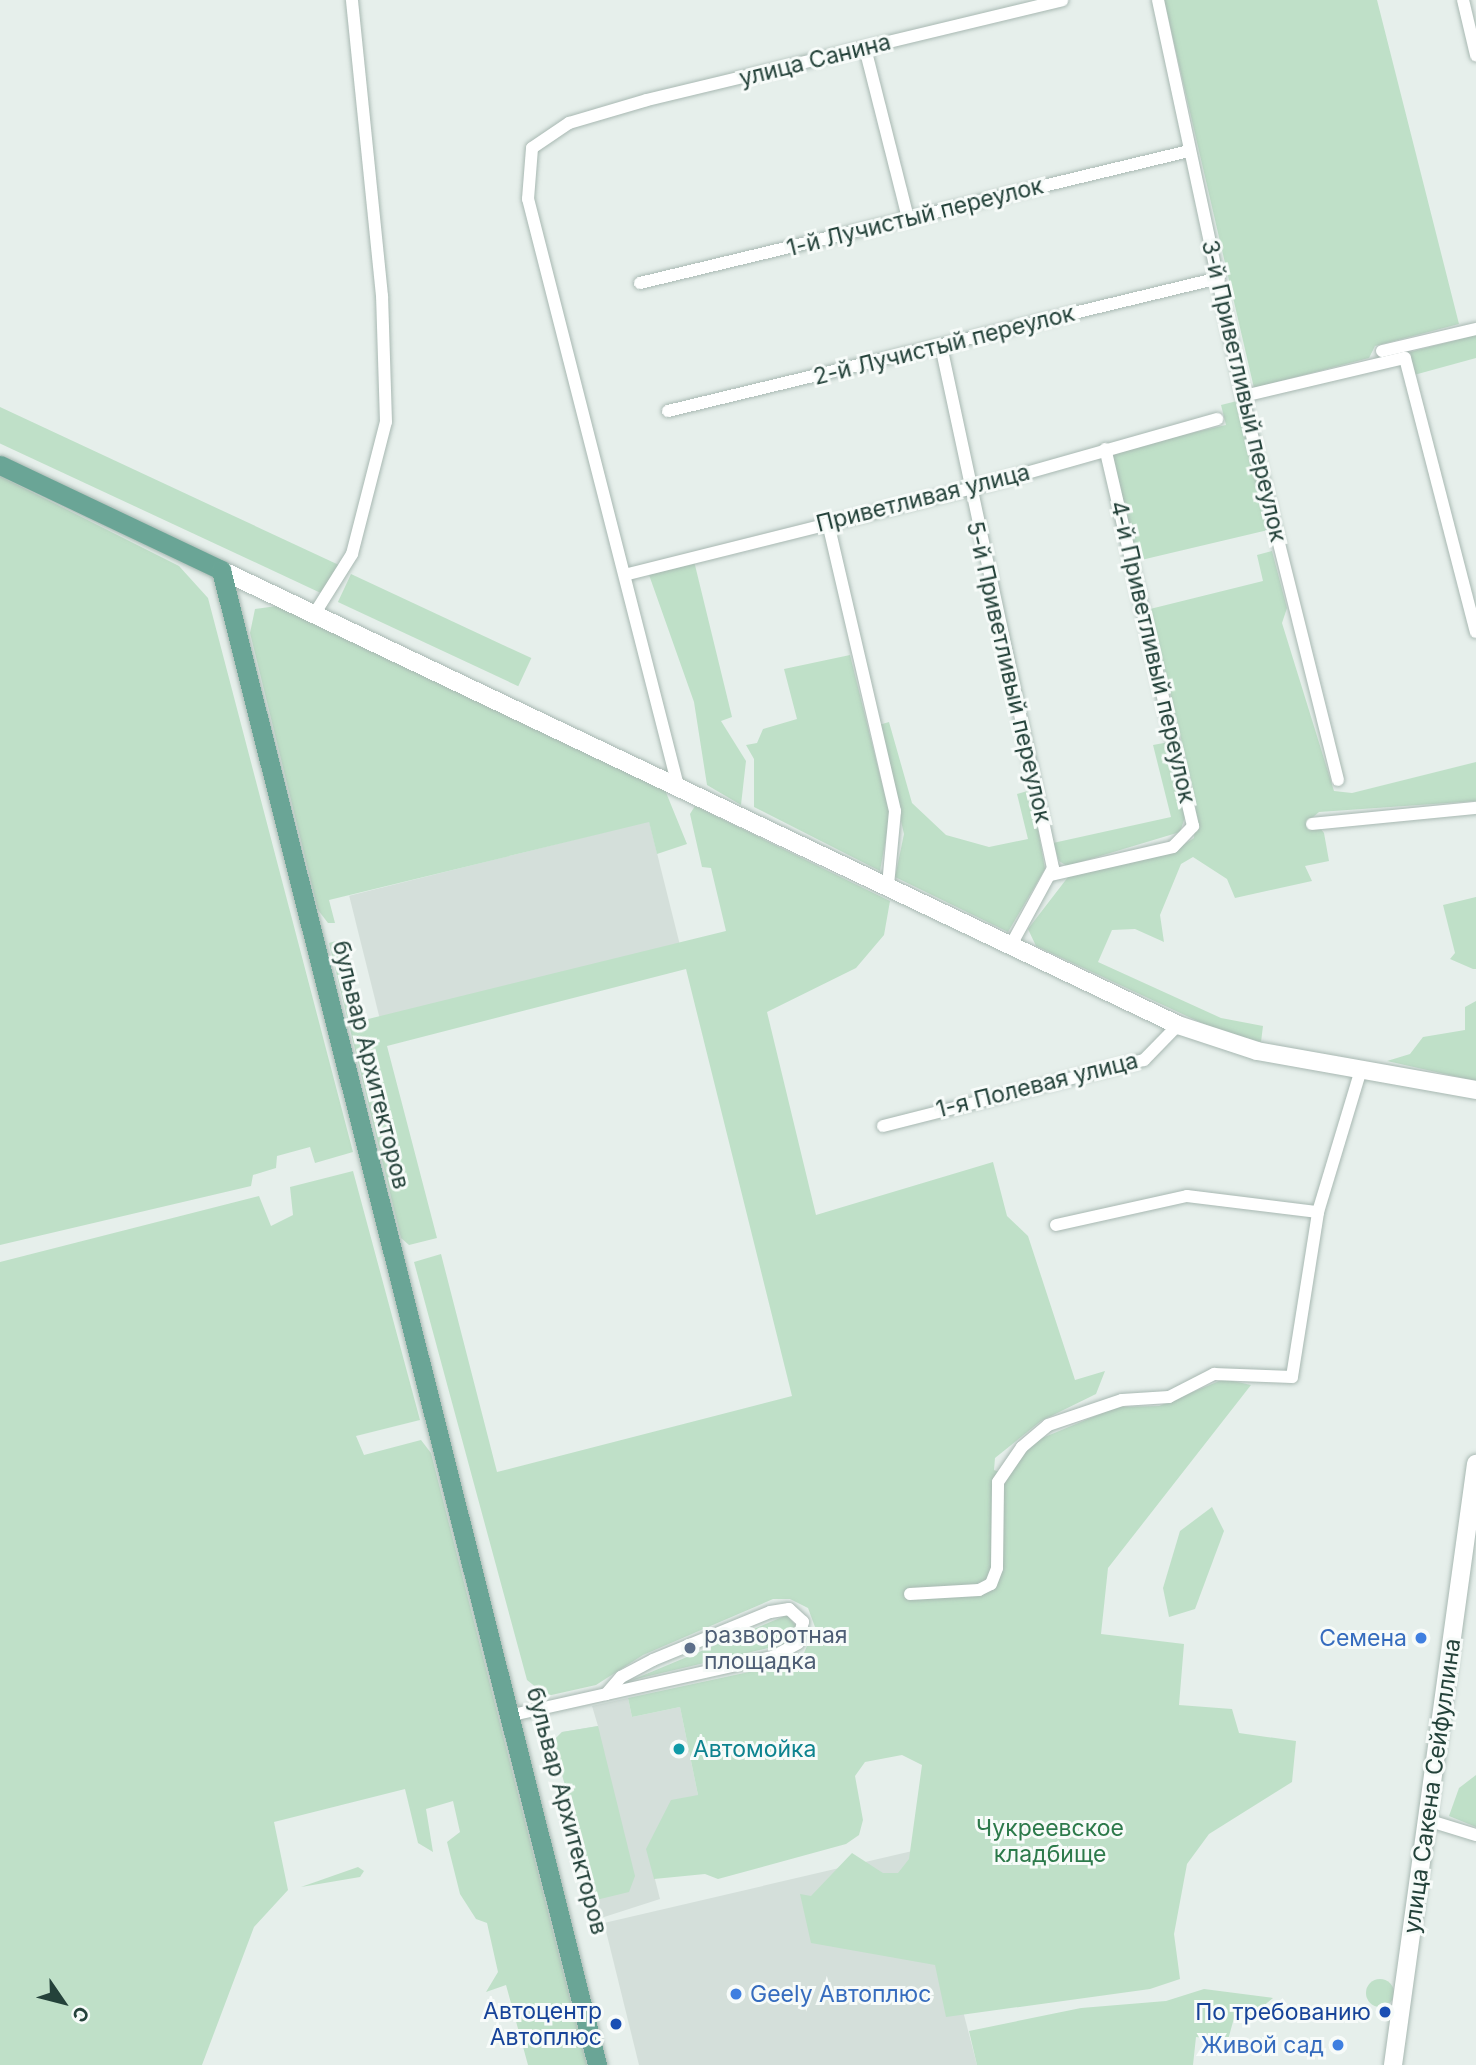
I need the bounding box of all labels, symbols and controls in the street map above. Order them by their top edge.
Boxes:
street label: улица Санина [736,28,894,92]
street label: 1-й Лучистый переулок [784,172,1046,262]
street label: 3-й Приветливый переулок [1196,237,1292,545]
street label: 2-й Лучистый переулок [811,299,1077,391]
street label: Приветливая улица [813,458,1033,538]
street label: 4-й Приветливый переулок [1105,498,1201,806]
street label: 5-й Приветливый переулок [961,519,1057,825]
street label: бульвар Архитекторов [327,938,415,1192]
street label: 1-я Полевая улица [933,1047,1141,1123]
place label: разворотная площадка [704,1621,848,1675]
place label: Семена [1319,1624,1407,1652]
marker: Семена [1413,1630,1429,1646]
street label: улица Сакена Сейфуллина [1398,1637,1466,1935]
marker: разворотная площадка [682,1640,698,1656]
street label: бульвар Архитекторов [521,1684,613,1938]
place label: Автомойка [693,1735,816,1763]
marker: Автомойка [671,1741,687,1757]
park label: Чукреевское кладбище [976,1814,1124,1868]
north arrow [28,1967,98,2037]
place label: Geely Автоплюс [750,1980,931,2008]
marker: Geely Автоплюс [728,1986,744,2002]
place label: Автоцентр Автоплюс [483,1997,602,2051]
place label: По требованию [1195,1998,1371,2026]
text: С [67,2002,94,2027]
marker: По требованию [1377,2004,1393,2020]
marker: Автоцентр Автоплюс [608,2016,624,2032]
place label: Живой сад [1201,2031,1324,2059]
marker: Живой сад [1330,2037,1346,2053]

